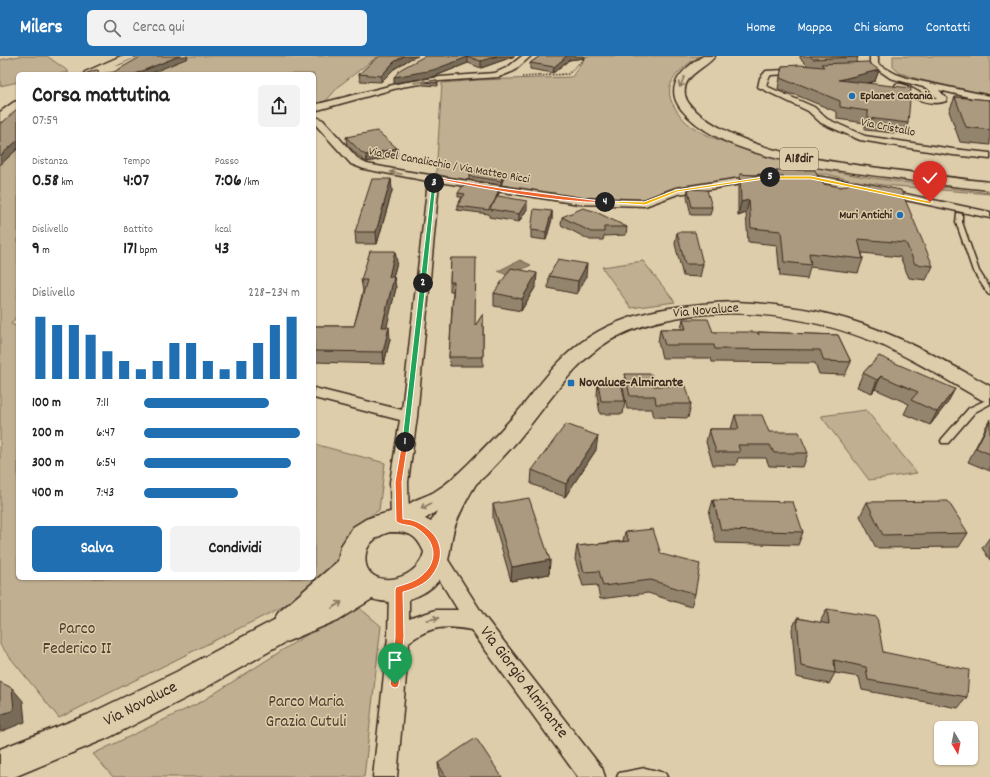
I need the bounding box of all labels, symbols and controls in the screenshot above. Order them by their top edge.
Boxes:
search box [87,10,367,46]
text: Milers [20,15,63,42]
icon: search [101,17,123,39]
text: Cerca qui [133,17,185,39]
text: Home [746,18,776,38]
text: Mappa [798,18,832,38]
text: Chi siamo [854,18,904,38]
text: Contatti [926,18,970,38]
one-way arrow [678,76,685,88]
one-way arrow [413,78,426,86]
text: Corsa mattutina [32,81,169,112]
button: share [258,85,300,127]
place label: Eplanet Catania [860,88,934,105]
marker: Eplanet Catania [847,91,857,101]
text: 07:59 [32,112,58,131]
street label: Via Cristallo [859,114,917,142]
street label: Via del Canalicchio / Via Matteo Ricci [367,143,531,189]
road number: A18dir [780,148,818,170]
text: Distanza [32,154,68,170]
text: Tempo [123,154,150,170]
text: Passo [215,154,239,170]
pin [913,161,947,202]
pin: 5 [760,167,780,187]
icon: check [919,167,941,189]
one-way arrow [389,168,402,176]
text: 5 [767,169,773,185]
text: 0.58 [32,170,59,194]
text: 4:07 [123,170,149,194]
text: 7:06 [215,170,242,194]
pin: 3 [424,173,444,193]
text: km [59,175,73,191]
text: /km [242,175,259,191]
text: 3 [432,175,436,191]
pin: 4 [595,192,615,212]
text: 4 [603,194,607,210]
place label: Muri Antichi [839,207,893,224]
marker: Muri Antichi [895,210,905,220]
text: Dislivello [32,222,69,238]
text: Battito [123,222,153,238]
text: kcal [215,222,231,238]
text: 9 [32,238,40,262]
text: 171 [123,238,137,262]
text: 43 [215,238,229,262]
text: m [40,243,50,259]
text: bpm [137,243,157,259]
pin: 2 [413,273,433,293]
text: 2 [421,275,425,291]
text: Dislivello [32,284,75,303]
text: 228–234 m [248,284,300,303]
street label: Via Novaluce [672,298,740,324]
place label: Novaluce-Almirante [579,373,683,393]
marker: Novaluce-Almirante [566,378,576,388]
text: 100 m [32,394,61,413]
text: 7:11 [96,394,109,413]
text: 200 m [32,424,64,443]
text: 6:47 [96,424,115,443]
pin: 1 [395,432,415,452]
text: 1 [404,434,406,450]
text: 300 m [32,454,64,473]
text: 6:54 [96,454,116,473]
text: 400 m [32,484,63,503]
text: 7:43 [96,484,114,503]
one-way arrow [420,503,432,510]
button: Salva [32,526,162,572]
button: Condividi [170,526,300,572]
one-way arrow [331,601,343,609]
one-way arrow [426,615,439,623]
park label: Parco Federico II [43,618,112,662]
street label: Via Giorgio Almirante [473,622,573,744]
pin [378,643,412,684]
icon: arrive [384,649,406,671]
street label: Via Novaluce [100,676,182,734]
park label: Parco Maria Grazia Cutuli [266,691,346,735]
north arrow [934,721,978,765]
map controls [934,721,978,765]

